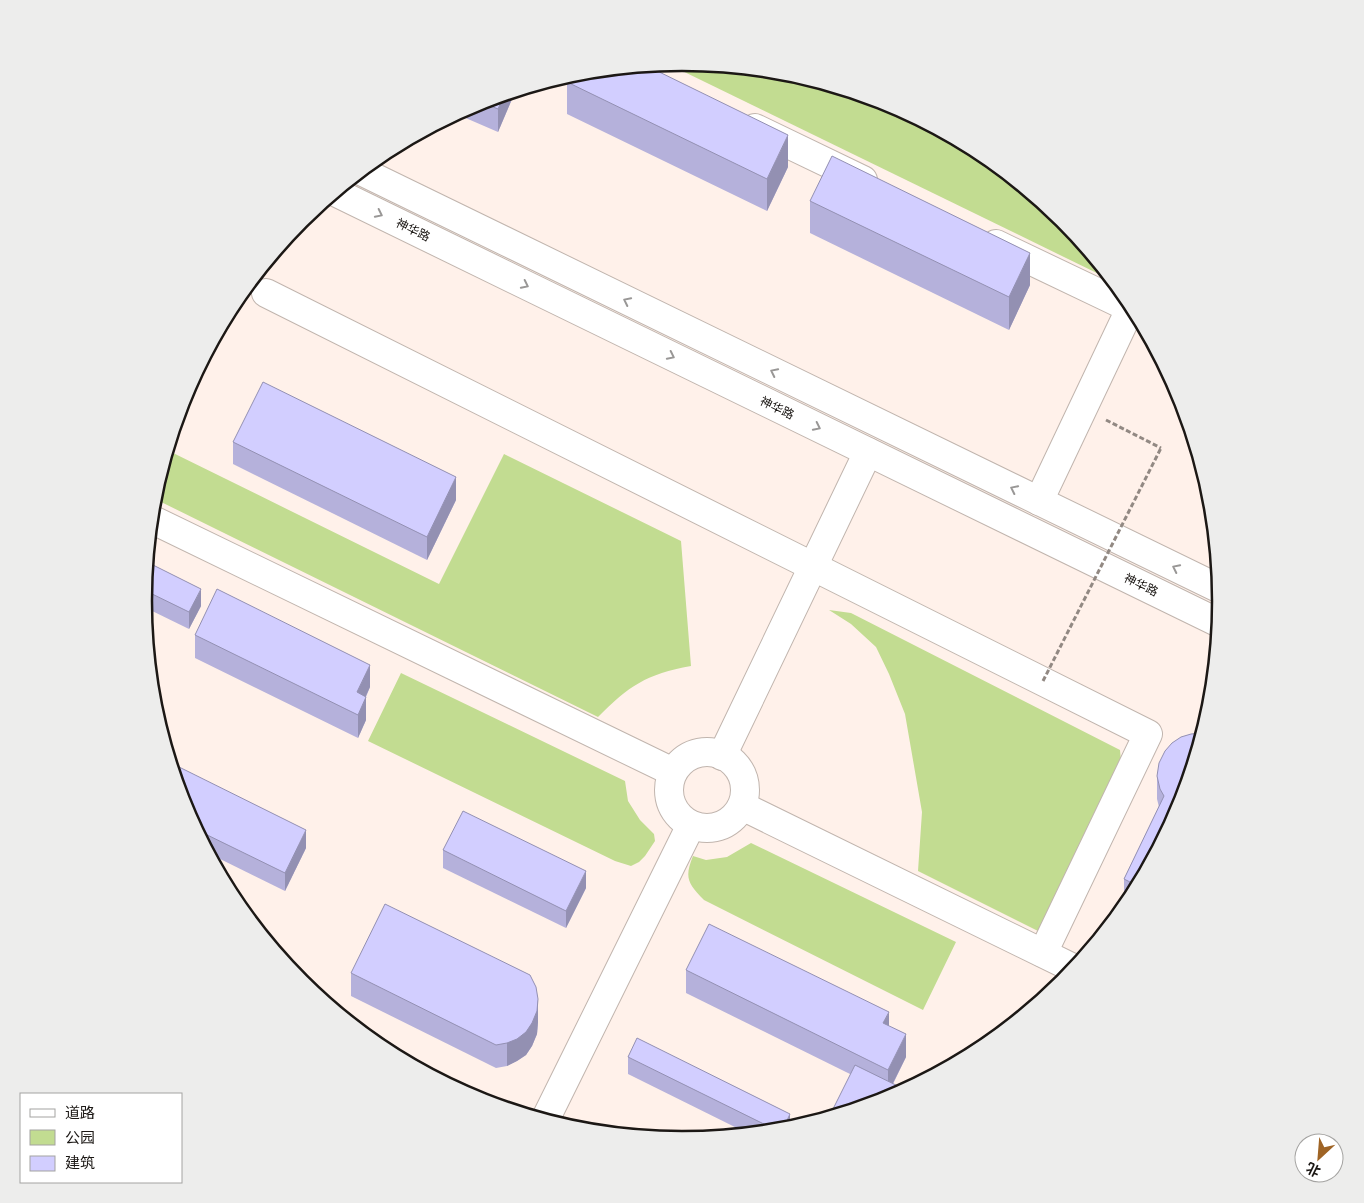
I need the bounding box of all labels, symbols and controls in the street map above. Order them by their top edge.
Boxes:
one-way arrow [374,208,383,218]
street label: 神华路 [394,216,432,244]
one-way arrow [520,279,529,289]
one-way arrow [624,297,633,307]
one-way arrow [666,350,675,360]
one-way arrow [770,368,779,378]
street label: 神华路 [758,394,796,422]
one-way arrow [812,421,821,431]
one-way arrow [1010,485,1019,495]
one-way arrow [1172,563,1181,574]
street label: 神华路 [1122,571,1160,599]
legend [20,1093,182,1183]
text: 道路 [65,1104,95,1122]
text: 公园 [65,1129,95,1147]
north arrow [1294,1133,1344,1183]
text: 建筑 [65,1154,95,1172]
text: 北 [1304,1159,1323,1180]

